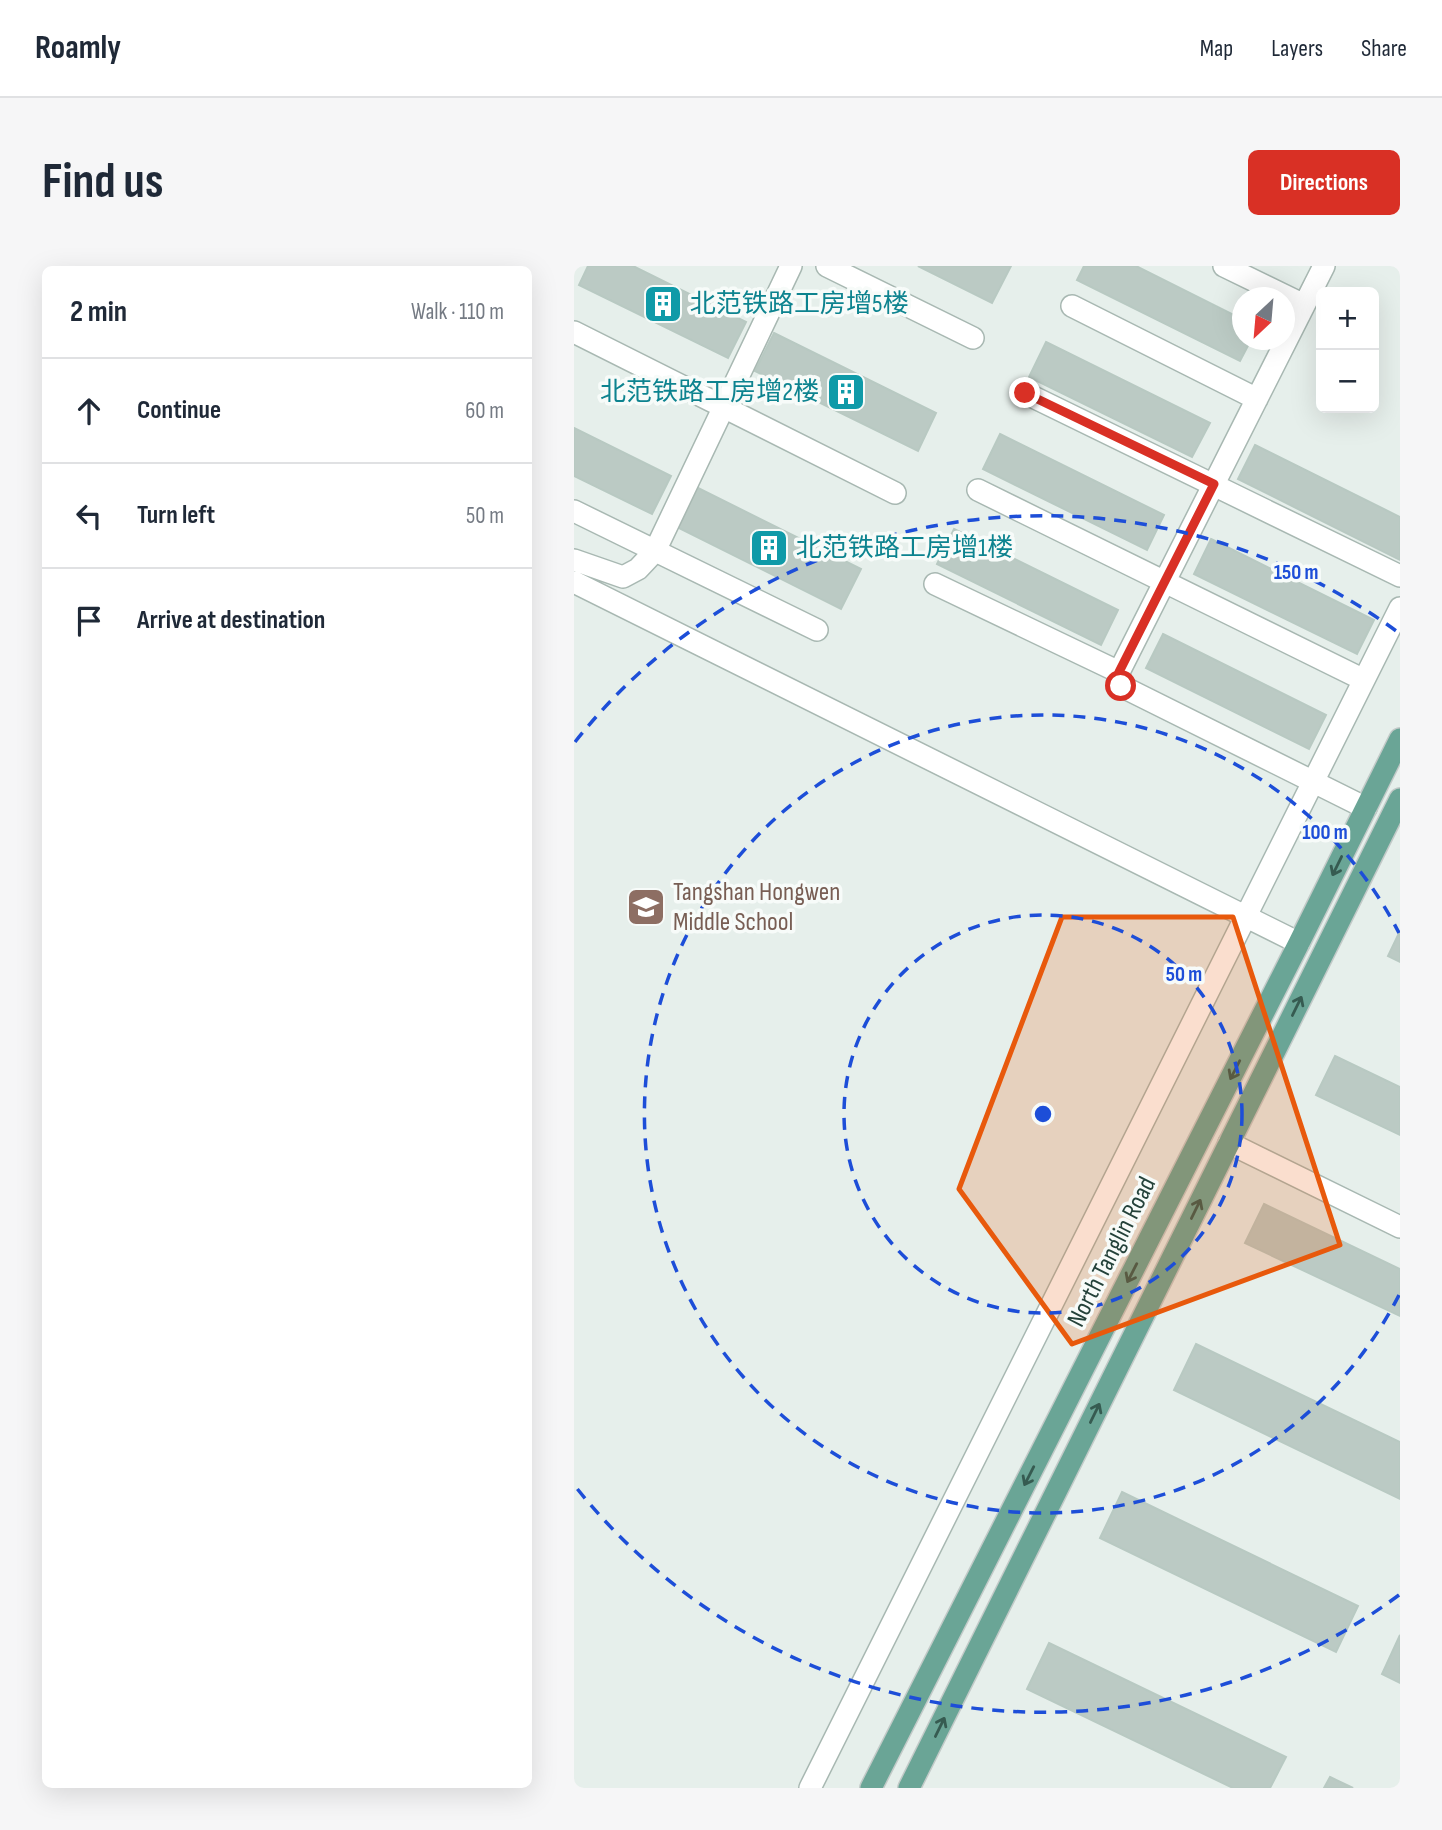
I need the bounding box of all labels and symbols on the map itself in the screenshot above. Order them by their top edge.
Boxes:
building icon: 北范铁路工房增5楼 [642,283,684,325]
north arrow [1232,287,1295,350]
place label: 北范铁路工房增5楼 [690,289,908,320]
building icon: 北范铁路工房增2楼 [825,371,867,413]
place label: 北范铁路工房增2楼 [600,377,819,408]
route end [1009,377,1040,408]
building icon: 北范铁路工房增1楼 [748,527,790,569]
place label: 北范铁路工房增1楼 [796,533,1013,564]
text: 150 m [1274,560,1318,585]
route start [1105,670,1136,701]
text: 100 m [1302,820,1348,845]
one-way arrow [1330,855,1344,876]
place label: Tangshan Hongwen Middle School [673,877,840,938]
school or university icon: Tangshan Hongwen Middle School [625,886,667,928]
text: 50 m [1166,962,1202,987]
one-way arrow [1291,996,1305,1017]
one-way arrow [1228,1059,1242,1080]
centre of rings [1031,1102,1055,1126]
street label: North Tanglin Road [1061,1172,1163,1332]
one-way arrow [1190,1199,1204,1220]
one-way arrow [1125,1262,1139,1283]
one-way arrow [1089,1403,1103,1424]
one-way arrow [1022,1465,1036,1485]
one-way arrow [933,1717,947,1738]

